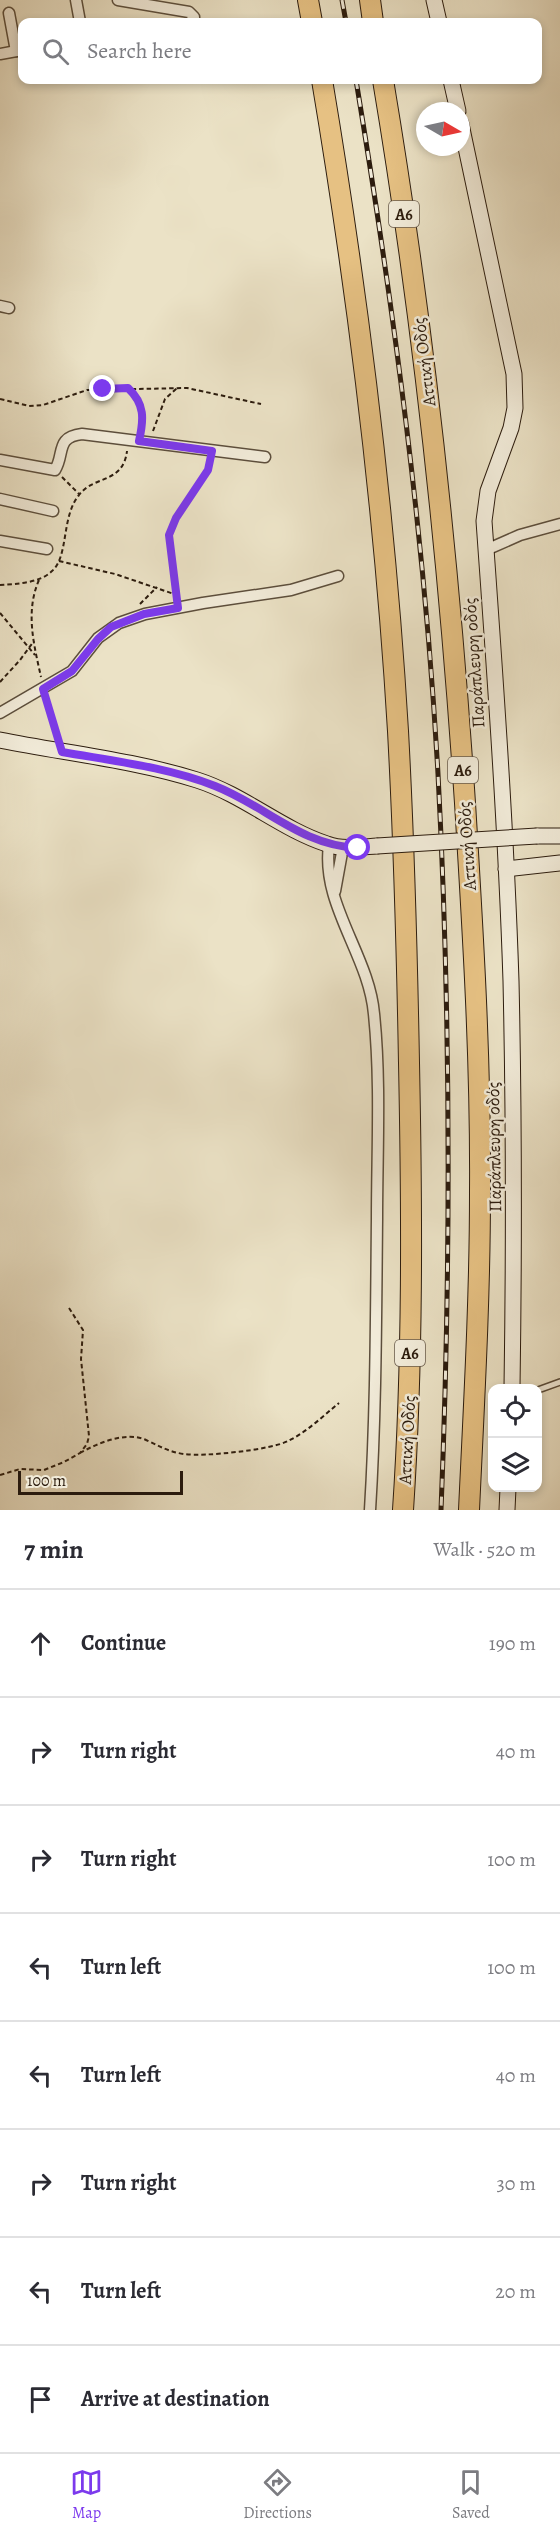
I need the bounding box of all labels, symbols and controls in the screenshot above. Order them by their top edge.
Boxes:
search box [18,18,542,84]
icon: search [39,35,72,68]
text: Search here [87,36,192,66]
north arrow [416,102,470,156]
road number: Α6 [389,201,419,227]
street label: Αττική Οδός [407,316,441,409]
route end [89,375,115,401]
street label: Παράπλευρη οδός [457,597,491,729]
road number: Α6 [448,757,478,783]
street label: Αττική Οδός [452,801,482,892]
route start [344,834,370,860]
street label: Παράπλευρη οδός [481,1082,507,1212]
road number: Α6 [395,1340,425,1366]
map controls [488,1384,542,1492]
button: locate [488,1384,542,1438]
street label: Αττική Οδός [393,1395,421,1486]
button: layers [488,1438,542,1492]
scale bar [18,1468,183,1496]
text: 100 m [27,1470,66,1492]
text: 7 min [24,1532,84,1567]
text: Walk · 520 m [434,1536,536,1563]
icon: ahead [24,1627,57,1660]
text: Continue [81,1628,166,1658]
text: 190 m [489,1630,536,1657]
icon: right [24,1735,57,1768]
text: Turn right [81,1736,177,1766]
text: 40 m [496,1738,536,1765]
icon: right [24,1843,57,1876]
text: Turn right [81,1844,177,1874]
text: 100 m [487,1846,536,1873]
icon: left [24,1951,57,1984]
text: Turn left [81,1952,161,1982]
text: 100 m [487,1954,536,1981]
icon: left [24,2059,57,2092]
text: Turn left [81,2060,161,2090]
text: 40 m [496,2062,536,2089]
icon: right [24,2167,57,2200]
text: Turn right [81,2168,177,2198]
text: 30 m [496,2170,536,2197]
icon: left [24,2275,57,2308]
text: Turn left [81,2276,161,2306]
text: 20 m [495,2278,536,2305]
icon: arrive [24,2383,57,2416]
text: Arrive at destination [81,2384,270,2414]
tab: Map [70,2466,103,2524]
tab: Directions [243,2466,312,2524]
tab: Saved [452,2466,490,2524]

